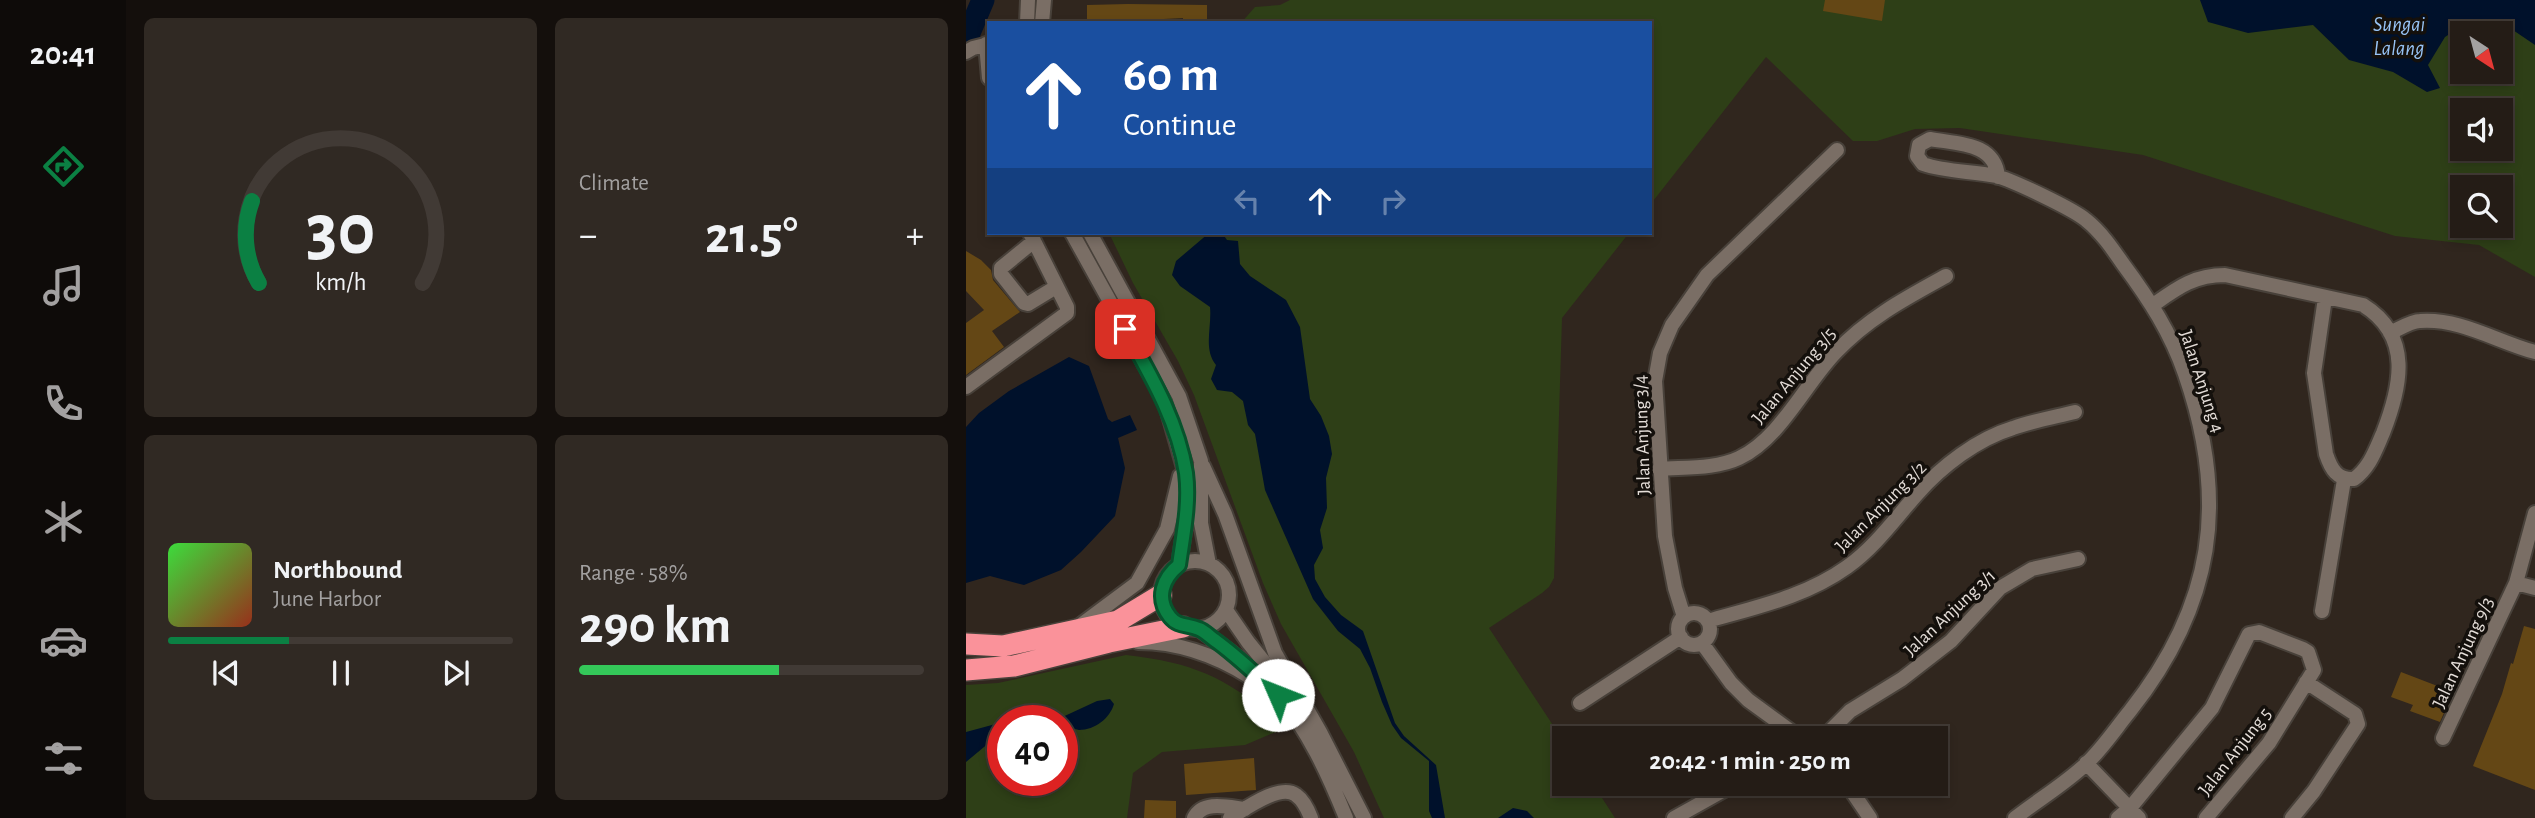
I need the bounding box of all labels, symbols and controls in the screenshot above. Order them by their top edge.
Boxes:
water label: Sungai Lalang [2373,14,2426,59]
north arrow [2450,21,2513,84]
map controls [2450,21,2513,238]
text: 20:41 [30,38,96,70]
icon: ahead [1008,49,1099,140]
text: 60 m [1123,51,1219,100]
button: sound [2450,98,2513,161]
text: Continue [1123,109,1236,141]
icon: directions [39,142,88,191]
text: Climate [579,172,649,195]
button: search [2450,175,2513,238]
icon: left [1228,182,1266,220]
icon: ahead [1301,182,1339,220]
icon: right [1374,182,1412,220]
text: 30 [306,196,375,269]
text: 21.5° [705,210,798,262]
text: − [579,217,597,255]
text: + [906,217,924,255]
icon: music [39,261,88,310]
text: km/h [315,270,366,295]
pin [1095,299,1155,359]
icon: arrive [1106,310,1144,348]
street label: Jalan Anjung 3/5 [1749,324,1840,428]
street label: Jalan Anjung 4 [2176,328,2227,435]
street label: Jalan Anjung 3/4 [1631,375,1654,495]
icon: phone [39,379,88,428]
street label: Jalan Anjung 3/2 [1832,458,1930,556]
icon: climate [39,497,88,546]
text: Northbound [273,557,402,583]
text: Range · 58% [579,562,688,585]
street label: Jalan Anjung 3/1 [1901,566,2000,660]
text: June Harbor [273,588,381,611]
street label: Jalan Anjung 9/3 [2429,594,2497,711]
text: 290 km [579,600,731,652]
icon: car [39,616,88,665]
icon: previous [207,654,245,692]
icon: pause [322,654,360,692]
icon: next [437,654,475,692]
position arrow [1241,658,1315,732]
street label: Jalan Anjung 5 [2195,704,2275,799]
speed limit sign: 40 [987,705,1078,796]
icon: filters [39,734,88,783]
text: 20:42 · 1 min · 250 m [1649,748,1851,774]

